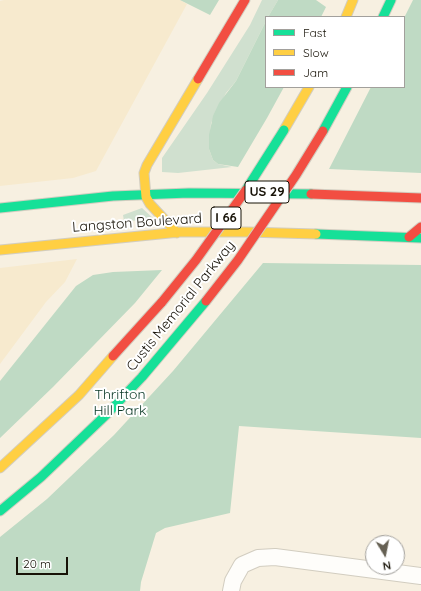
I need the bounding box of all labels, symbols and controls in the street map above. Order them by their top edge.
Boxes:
legend [265,16,405,88]
text: Fast [303,25,327,40]
text: Slow [303,45,329,60]
text: Jam [303,65,328,80]
road number: US 29 [245,181,289,203]
road number: I 66 [211,207,241,229]
street label: Langston Boulevard [72,210,202,236]
street label: Custis Memorial Parkway [123,237,239,375]
park label: Thrifton Hill Park [94,387,146,420]
north arrow [365,535,405,575]
scale bar [18,549,70,575]
text: 20 m [23,556,51,571]
text: N [382,558,392,573]

